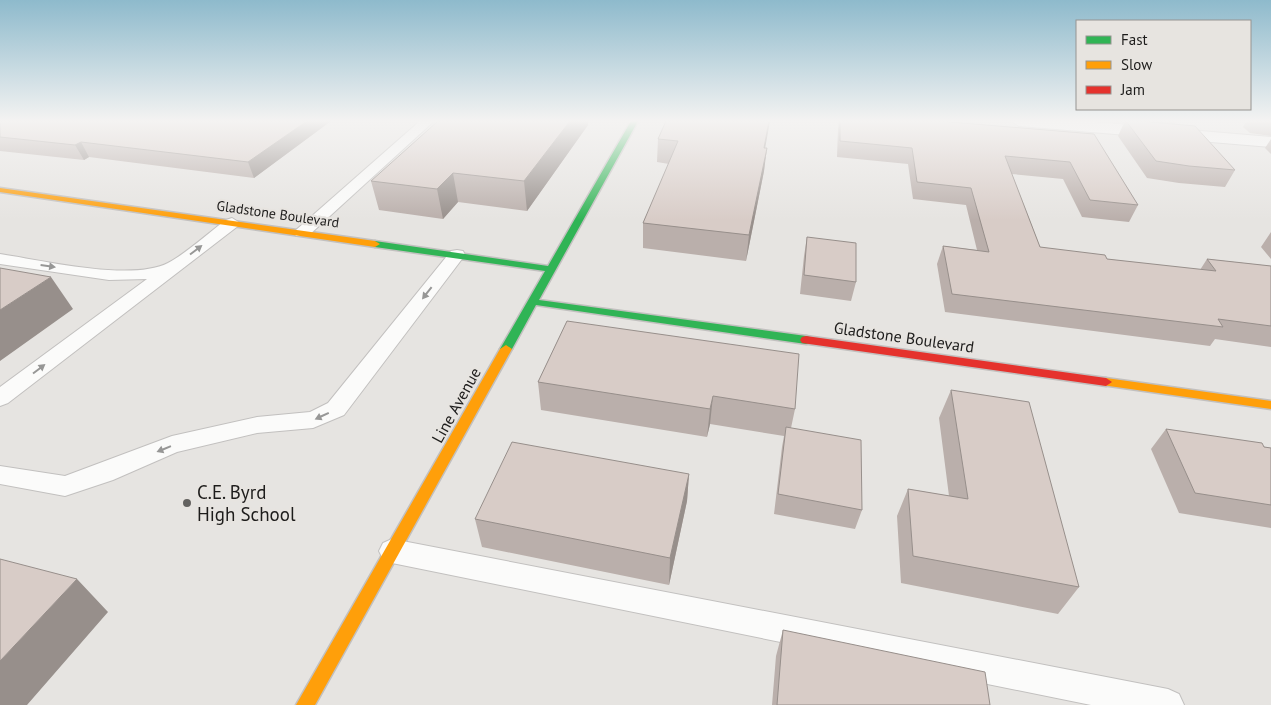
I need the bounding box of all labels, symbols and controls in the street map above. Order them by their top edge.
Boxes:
legend [1076,20,1251,110]
text: Fast [1121,30,1148,49]
text: Slow [1121,55,1152,74]
text: Jam [1120,80,1145,99]
street label: Gladstone Boulevard [215,196,341,232]
one-way arrow [189,245,203,255]
one-way arrow [41,262,57,270]
one-way arrow [422,287,433,300]
street label: Gladstone Boulevard [833,317,975,357]
one-way arrow [32,364,46,374]
street label: Line Avenue [427,364,485,446]
one-way arrow [315,411,330,420]
one-way arrow [157,445,171,453]
place label: C.E. Byrd High School [197,480,296,526]
marker: C.E. Byrd High School [181,497,193,509]

